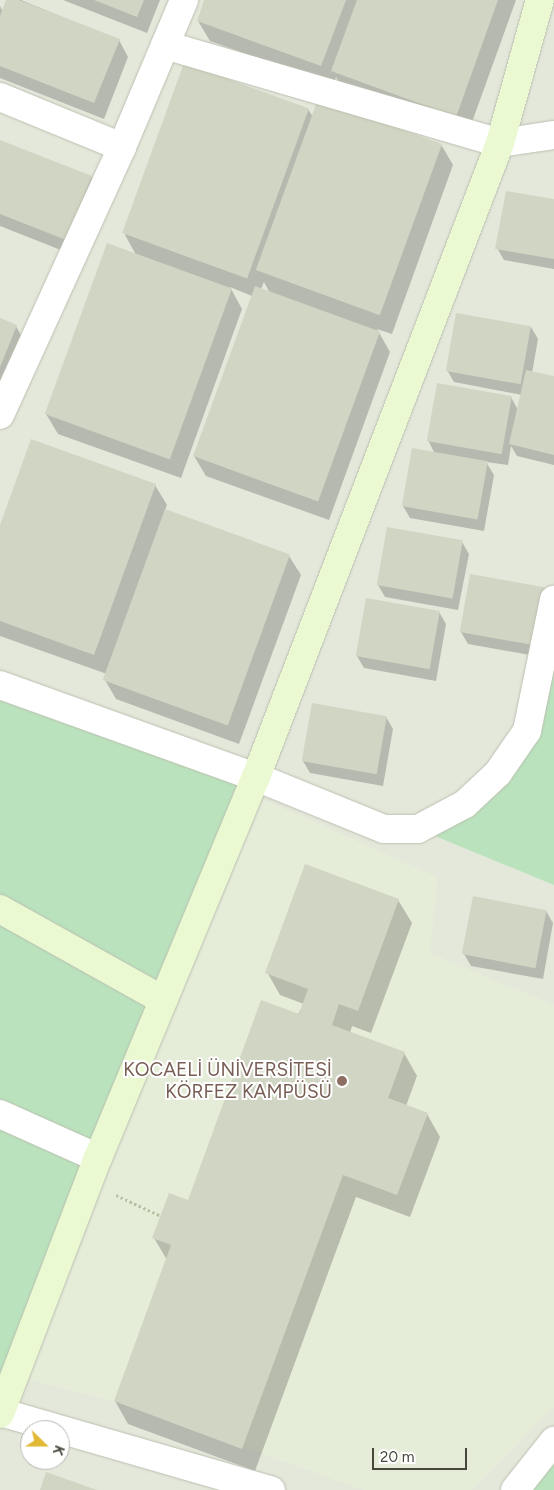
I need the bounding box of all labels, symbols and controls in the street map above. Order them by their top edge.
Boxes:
place label: KOCAELİ ÜNİVERSİTESİ KÖRFEZ KAMPÜSÜ [123,1059,332,1103]
marker: KOCAELİ ÜNİVERSİTESİ KÖRFEZ KAMPÜSÜ [336,1075,348,1087]
north arrow [20,1420,70,1470]
scale bar [374,1438,469,1470]
text: K [49,1443,68,1458]
text: 20 m [380,1448,414,1466]

